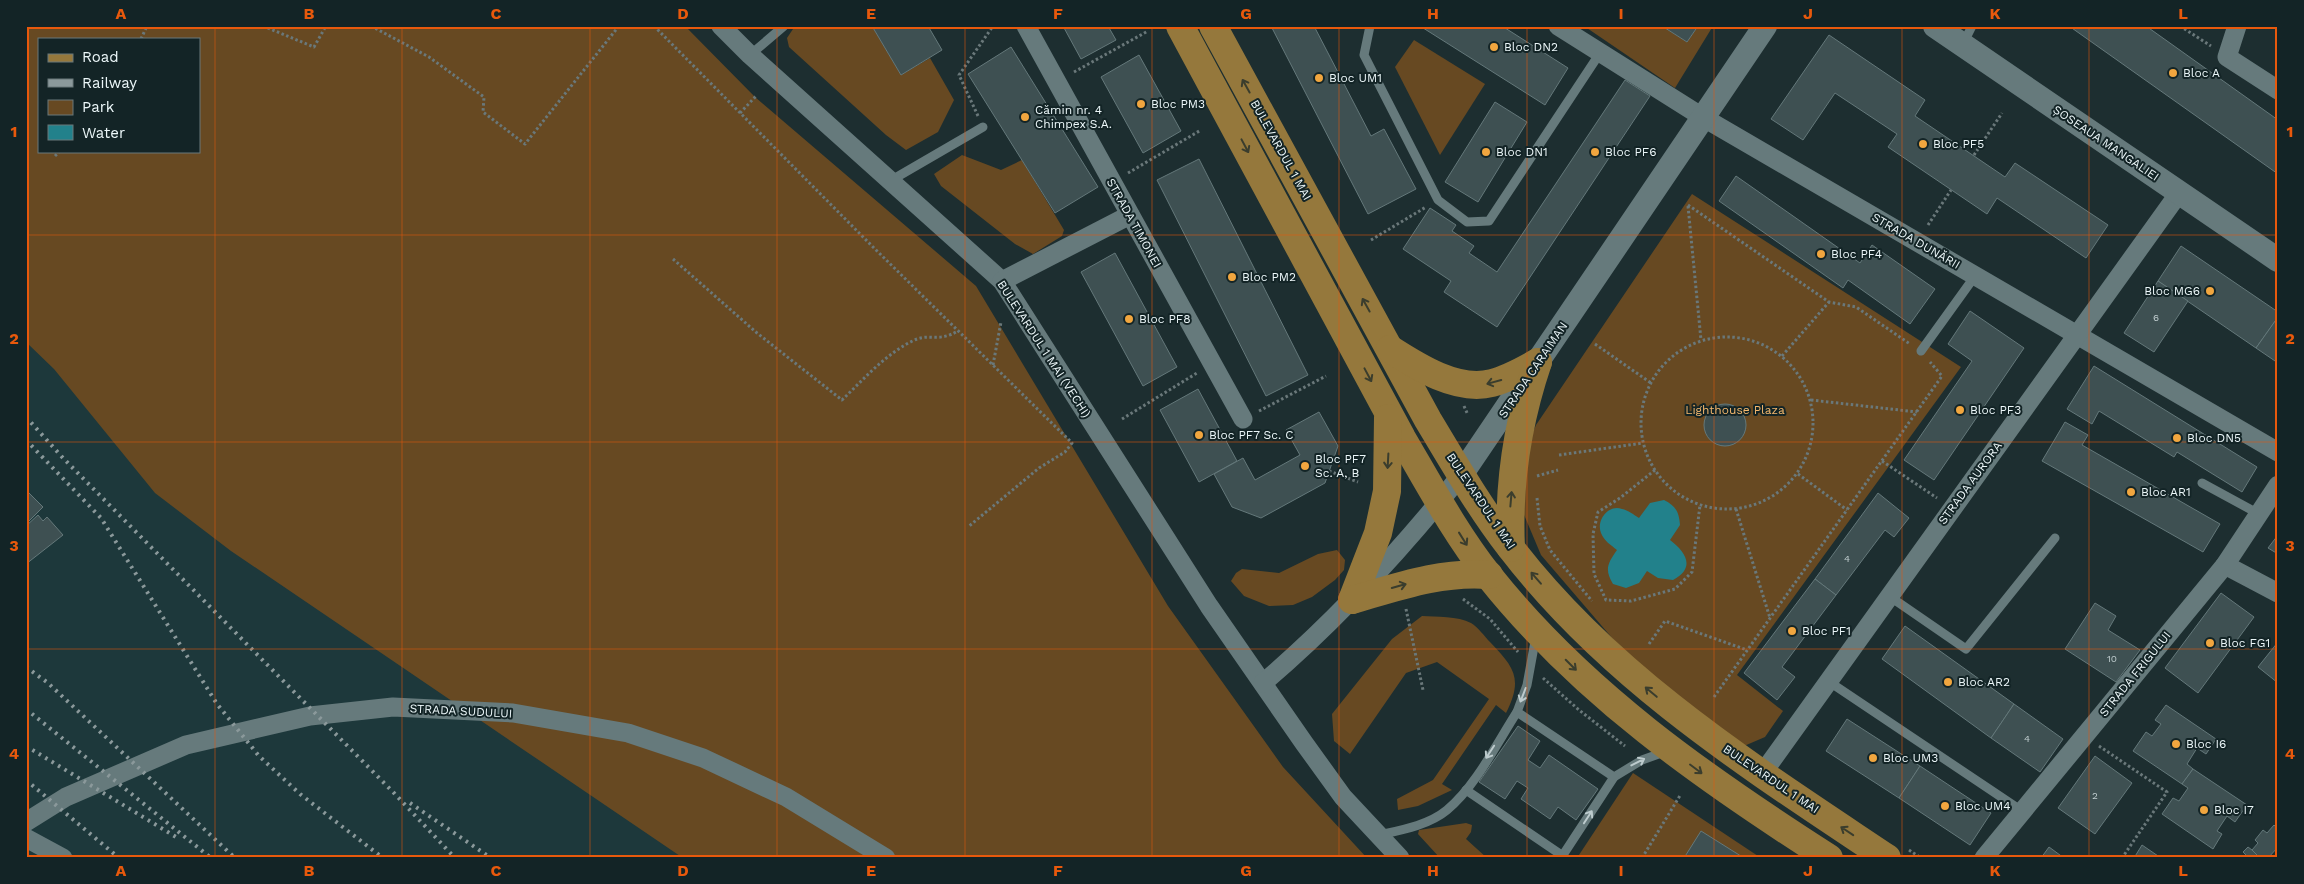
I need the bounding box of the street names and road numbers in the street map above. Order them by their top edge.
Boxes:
street label: BULEVARDUL 1 MAI [1248,97,1314,203]
street label: ȘOSEAUA MANGALIEI [2050,102,2162,184]
street label: STRADA TIMONEI [1104,176,1164,270]
street label: STRADA DUNĂRII [1869,210,1963,272]
street label: BULEVARDUL 1 MAI (VECHI) [994,278,1094,420]
street label: STRADA CARAIMAN [1496,319,1570,421]
street label: STRADA AURORA [1935,439,2005,527]
street label: BULEVARDUL 1 MAI [1444,450,1518,552]
street label: STRADA FRIGULUI [2096,629,2174,719]
street label: STRADA SUDULUI [409,701,513,721]
street label: BULEVARDUL 1 MAI [1720,742,1822,816]

